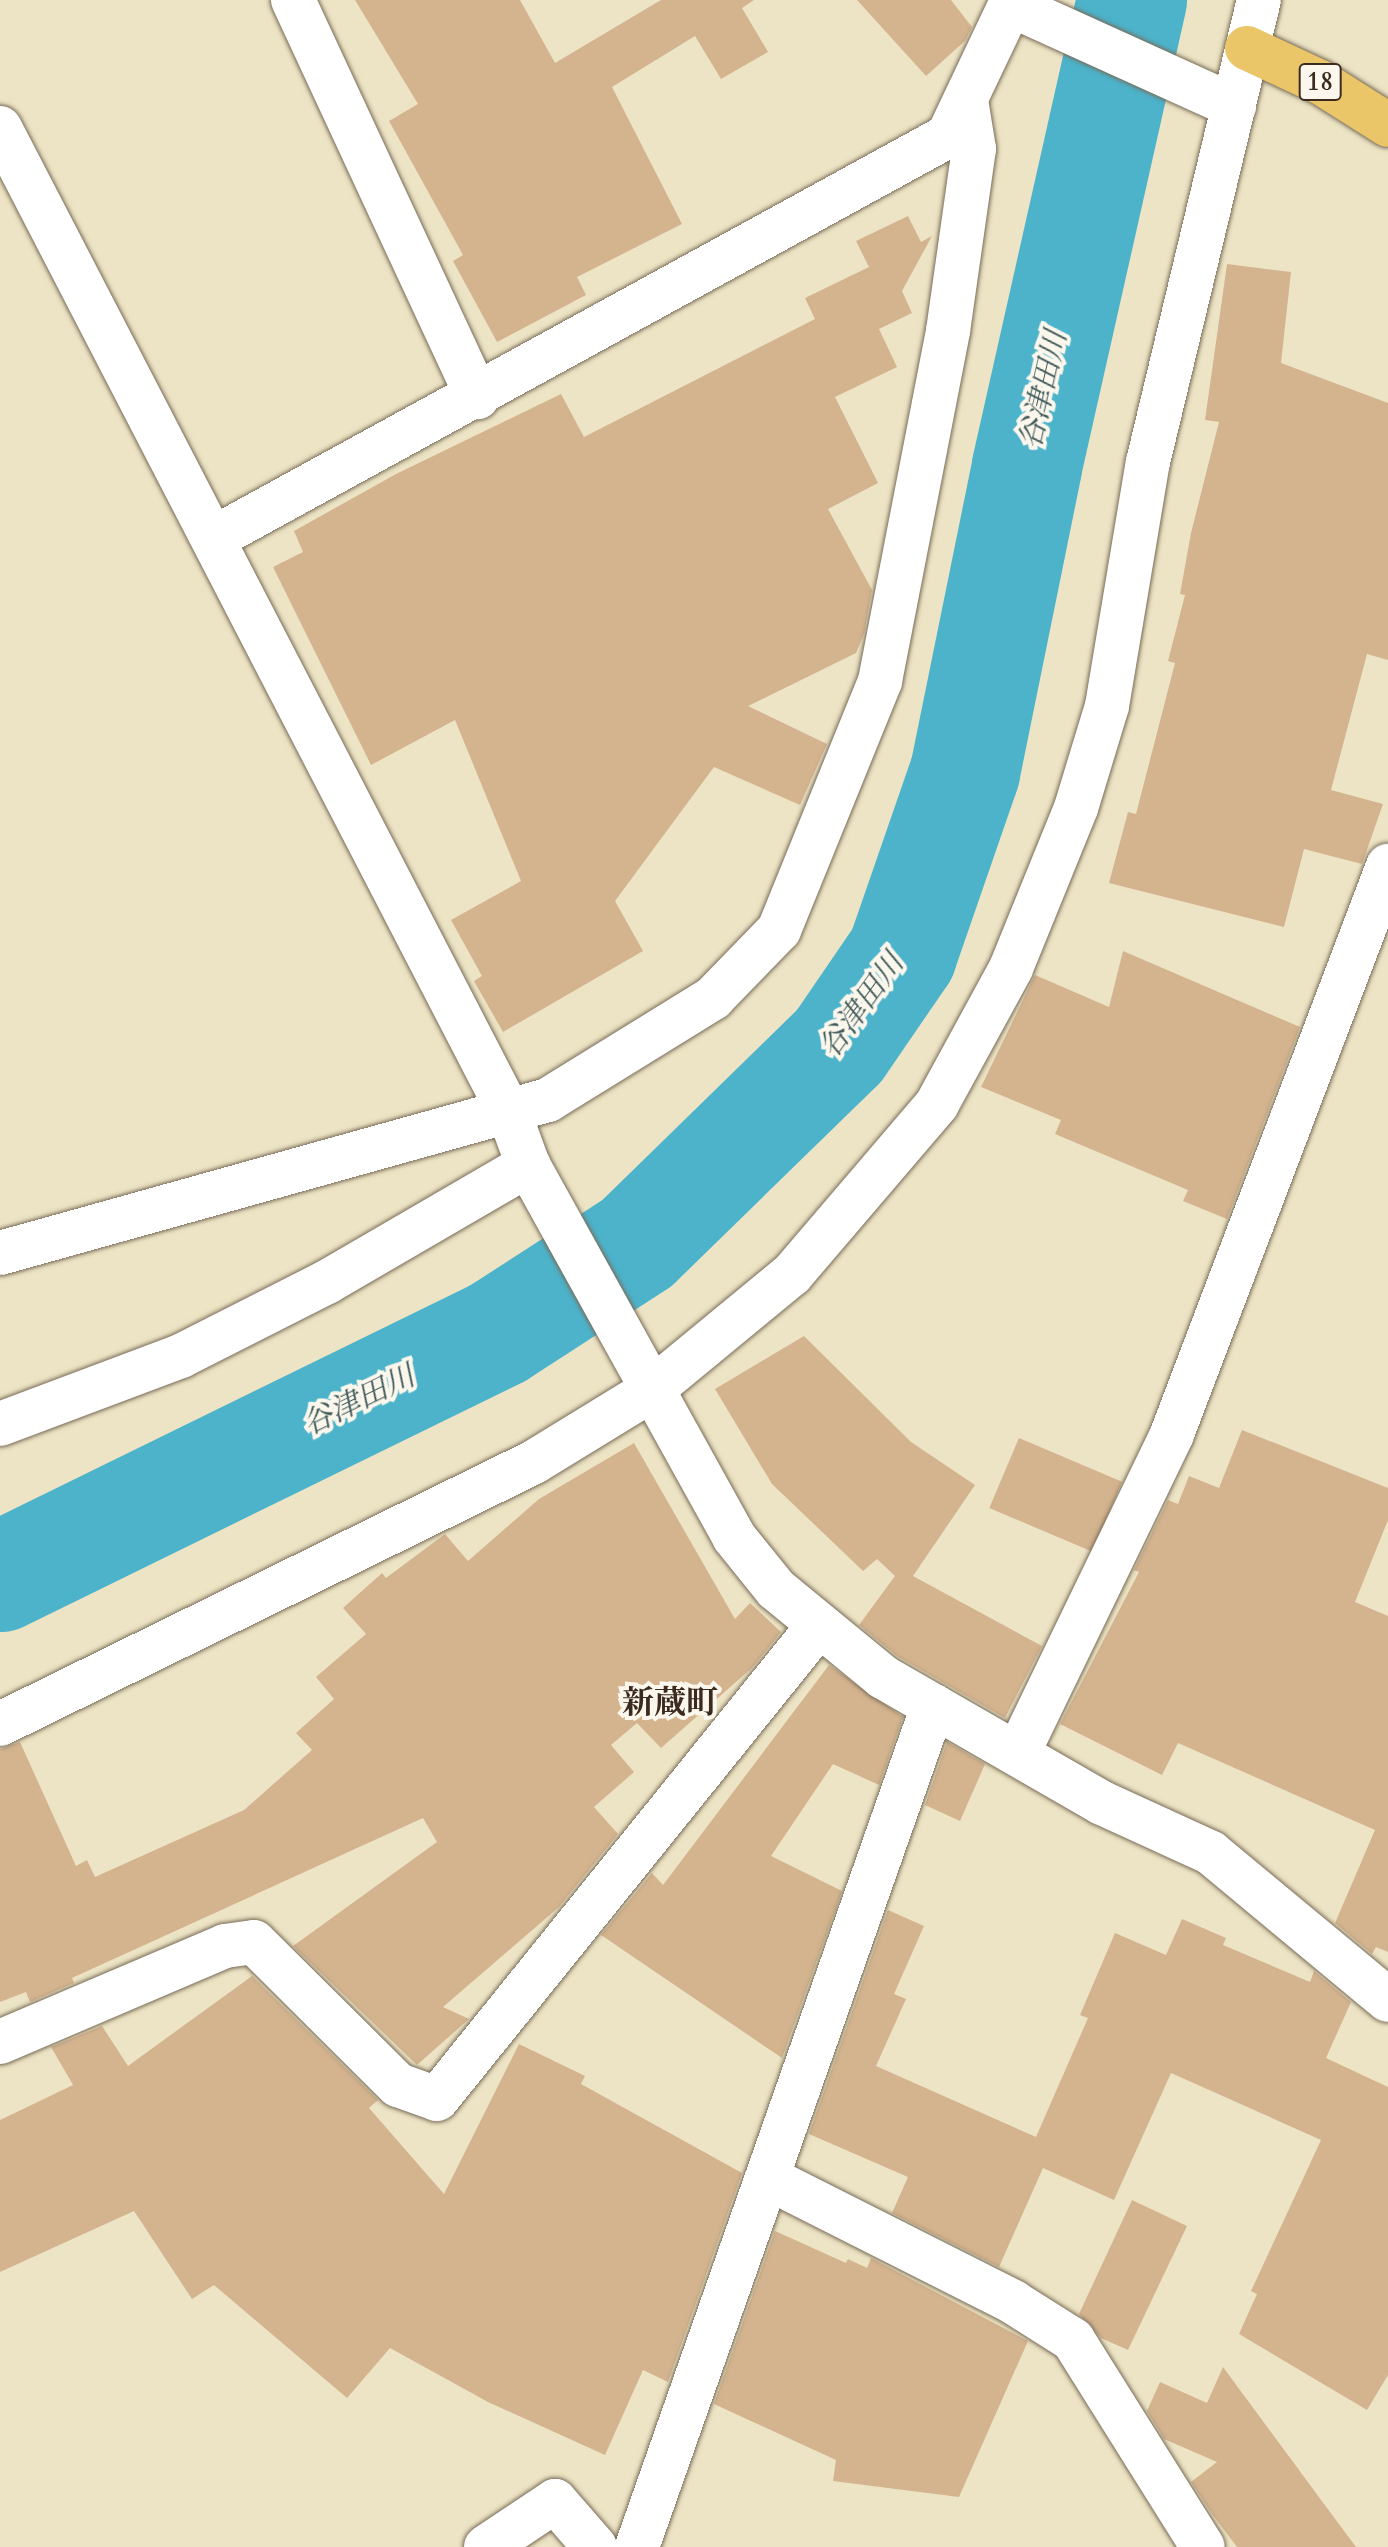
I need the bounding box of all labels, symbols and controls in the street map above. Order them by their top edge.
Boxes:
road number: 18 [1298,60,1342,104]
water label: 谷津田川 [1013,327,1075,453]
water label: 谷津田川 [812,947,912,1065]
water label: 谷津田川 [297,1359,421,1443]
district label: 新蔵町 [622,1684,718,1722]

